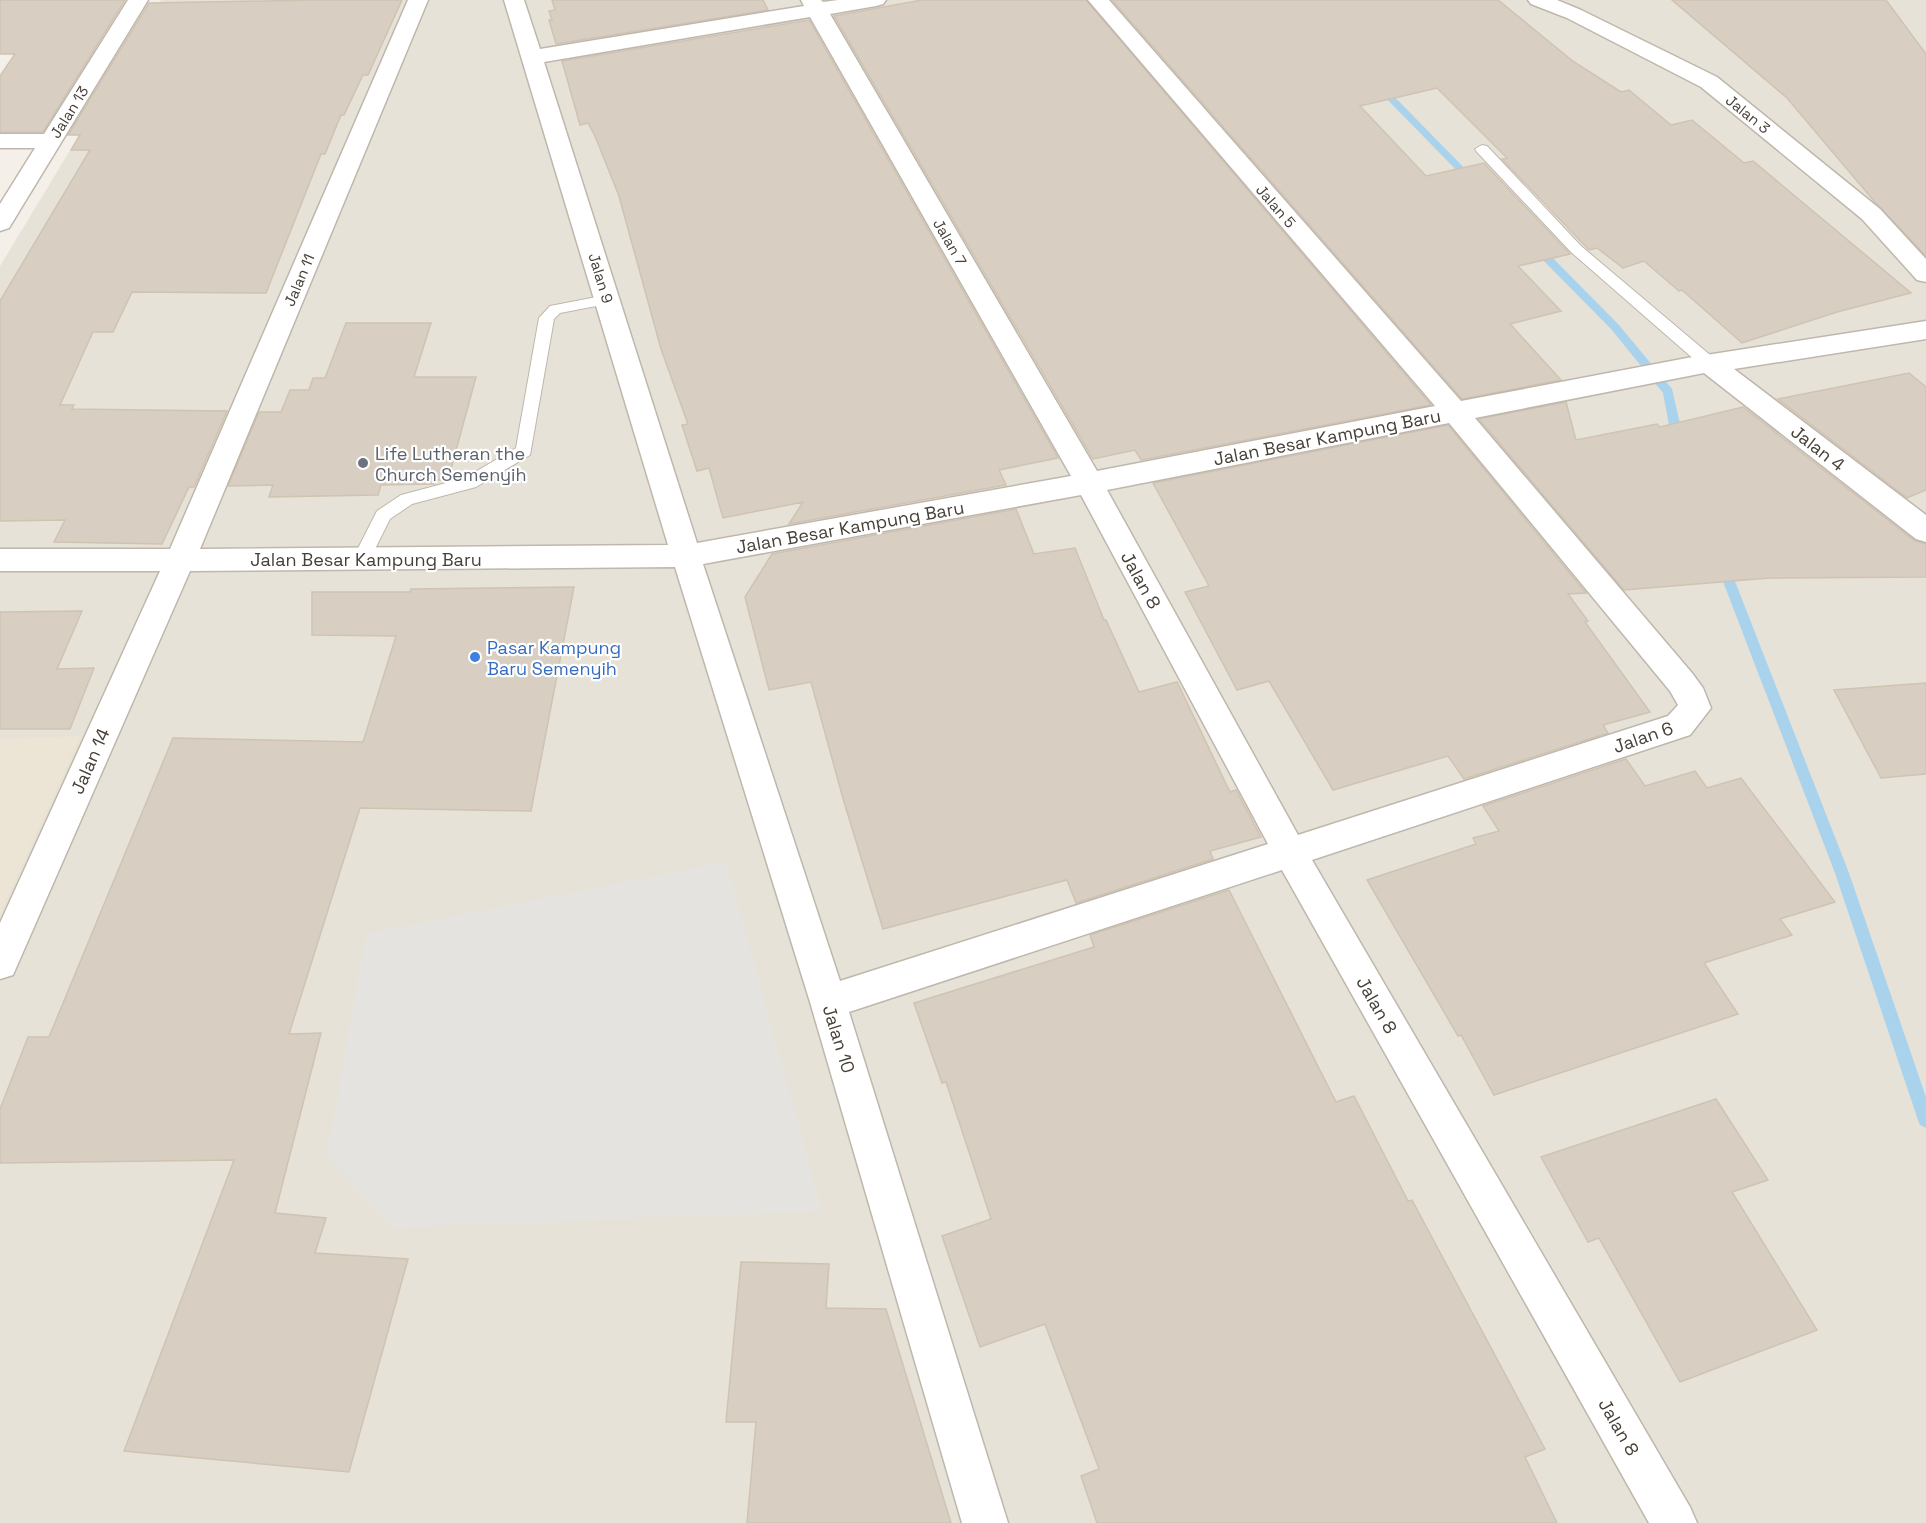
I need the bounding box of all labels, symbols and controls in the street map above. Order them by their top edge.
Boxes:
street label: Jalan 13 [46,82,92,142]
street label: Jalan 3 [1722,90,1774,138]
street label: Jalan 5 [1252,180,1300,232]
street label: Jalan 7 [929,215,971,269]
street label: Jalan 11 [280,251,318,309]
street label: Jalan 9 [584,251,618,305]
street label: Jalan Besar Kampung Baru [1211,404,1443,470]
street label: Jalan 4 [1786,420,1850,476]
place label: Life Lutheran the Church Semenyih [375,442,527,486]
marker: Life Lutheran the Church Semenyih [356,456,370,470]
street label: Jalan Besar Kampung Baru [734,496,966,558]
street label: Jalan 8 [1116,547,1166,613]
street label: Jalan Besar Kampung Baru [250,548,482,571]
place label: Pasar Kampung Baru Semenyih [487,636,621,680]
marker: Pasar Kampung Baru Semenyih [468,650,482,664]
street label: Jalan 6 [1610,716,1676,758]
street label: Jalan 14 [65,724,115,798]
street label: Jalan 8 [1351,972,1403,1038]
street label: Jalan 10 [818,1002,860,1076]
street label: Jalan 8 [1593,1394,1645,1460]

